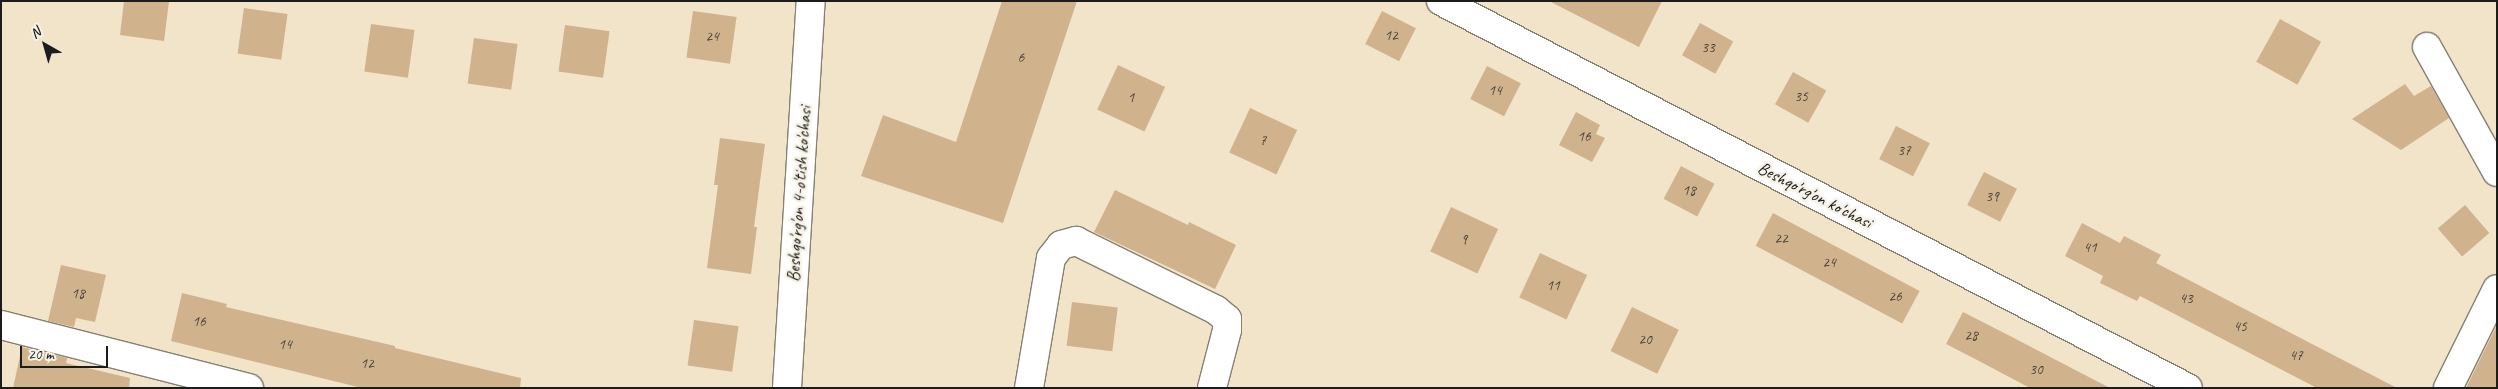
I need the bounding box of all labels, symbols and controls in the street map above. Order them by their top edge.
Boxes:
north arrow [20,20,70,70]
text: N [27,23,44,42]
house number: 12 [1384,27,1398,45]
house number: 24 [705,28,719,46]
house number: 33 [1701,39,1715,57]
house number: 6 [1018,49,1024,67]
house number: 14 [1488,82,1502,100]
house number: 35 [1794,88,1808,106]
house number: 1 [1128,89,1134,107]
street label: Beshqo'rg'on 4-o'tish ko'chasi [782,105,816,283]
house number: 16 [1577,128,1591,146]
house number: 7 [1260,132,1266,150]
house number: 37 [1897,142,1911,160]
street label: Beshqo'rg'on ko'chasi [1754,157,1876,233]
house number: 18 [1682,182,1696,200]
house number: 39 [1985,188,1999,206]
house number: 22 [1774,230,1788,248]
house number: 9 [1461,231,1467,249]
house number: 41 [2083,239,2097,257]
house number: 24 [1822,254,1836,272]
house number: 11 [1546,277,1560,295]
house number: 18 [71,285,85,303]
house number: 26 [1888,288,1902,306]
house number: 43 [2179,290,2193,308]
house number: 16 [192,313,206,331]
house number: 45 [2233,318,2247,336]
house number: 28 [1964,327,1978,345]
house number: 20 [1638,331,1652,349]
scale bar [22,336,110,368]
house number: 14 [278,336,292,354]
text: 20 m [28,345,54,364]
house number: 47 [2289,347,2303,365]
house number: 12 [360,355,374,373]
house number: 30 [2029,361,2043,379]

